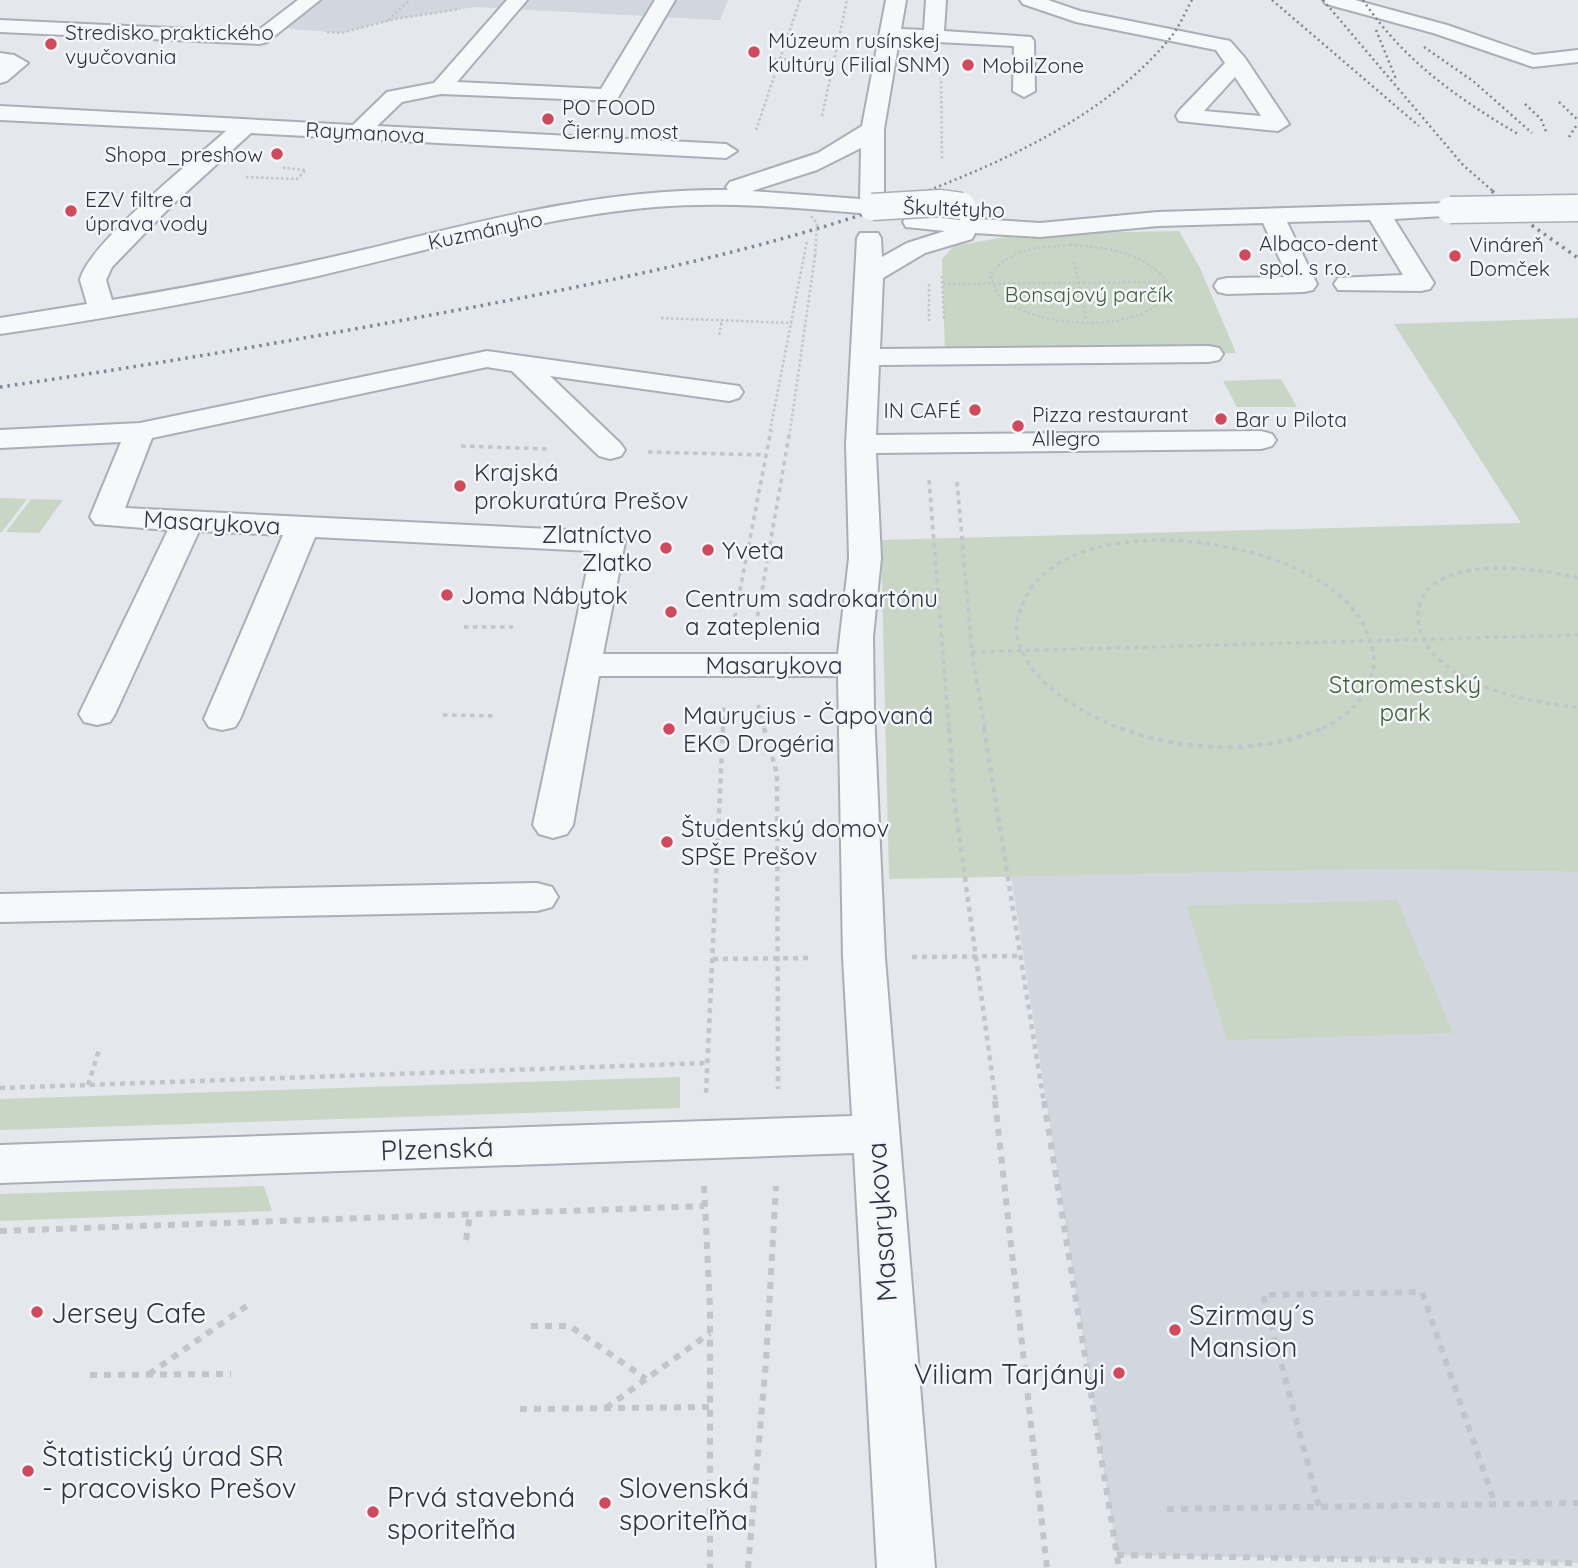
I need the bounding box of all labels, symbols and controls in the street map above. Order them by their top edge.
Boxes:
place label: Stredisko praktického vyučovania [65,19,274,69]
place label: Múzeum rusínskej kultúry (Filial SNM) [768,27,950,77]
marker: Stredisko praktického vyučovania [43,36,59,52]
marker: Múzeum rusínskej kultúry (Filial SNM) [746,44,762,60]
place label: MobilZone [982,52,1084,78]
marker: MobilZone [960,57,976,73]
place label: PO FOOD Čierny most [562,94,679,144]
marker: PO FOOD Čierny most [540,111,556,127]
street label: Raymanova [305,116,425,148]
place label: Shopa_preshow [105,141,263,167]
marker: Shopa_preshow [269,146,285,162]
place label: EZV filtre a úprava vody [85,186,208,236]
street label: Škultétyho [902,193,1006,223]
marker: EZV filtre a úprava vody [63,203,79,219]
street label: Kuzmányho [425,205,545,255]
place label: Albaco-dent spol. s r.o. [1259,230,1378,280]
place label: Vináreň Domček [1469,231,1550,281]
marker: Albaco-dent spol. s r.o. [1237,247,1253,263]
marker: Vináreň Domček [1447,248,1463,264]
park label: Bonsajový parčík [1005,281,1173,307]
place label: IN CAFÉ [884,397,961,423]
place label: Pizza restaurant Allegro [1032,401,1188,451]
marker: IN CAFÉ [967,402,983,418]
place label: Bar u Pilota [1235,406,1347,432]
marker: Bar u Pilota [1213,411,1229,427]
marker: Pizza restaurant Allegro [1010,418,1026,434]
place label: Krajská prokuratúra Prešov [474,457,688,515]
marker: Krajská prokuratúra Prešov [452,478,468,494]
street label: Masarykova [143,503,281,541]
place label: Zlatníctvo Zlatko [542,519,652,577]
place label: Yveta [722,535,784,565]
marker: Zlatníctvo Zlatko [658,540,674,556]
marker: Yveta [700,542,716,558]
place label: Joma Nábytok [461,580,628,610]
place label: Centrum sadrokartónu a zateplenia [685,583,938,641]
marker: Joma Nábytok [439,587,455,603]
marker: Centrum sadrokartónu a zateplenia [663,604,679,620]
street label: Masarykova [705,650,843,680]
park label: Staromestský park [1329,669,1481,727]
place label: Maurycius - Čapovaná EKO Drogéria [683,700,933,758]
marker: Maurycius - Čapovaná EKO Drogéria [661,721,677,737]
place label: Študentský domov SPŠE Prešov [681,813,889,871]
marker: Študentský domov SPŠE Prešov [659,834,675,850]
street label: Plzenská [380,1129,494,1167]
street label: Masarykova [858,1141,904,1303]
place label: Jersey Cafe [51,1295,206,1330]
place label: Szirmay´s Mansion [1189,1297,1314,1364]
marker: Jersey Cafe [29,1304,45,1320]
marker: Szirmay´s Mansion [1167,1322,1183,1338]
place label: Viliam Tarjányi [914,1356,1105,1391]
marker: Viliam Tarjányi [1111,1365,1127,1381]
place label: Štatistický úrad SR - pracovisko Prešov [42,1438,296,1505]
marker: Štatistický úrad SR - pracovisko Prešov [20,1463,36,1479]
place label: Slovenská sporiteľňa [619,1470,749,1537]
place label: Prvá stavebná sporiteľňa [387,1479,575,1546]
marker: Slovenská sporiteľňa [597,1495,613,1511]
marker: Prvá stavebná sporiteľňa [365,1504,381,1520]

